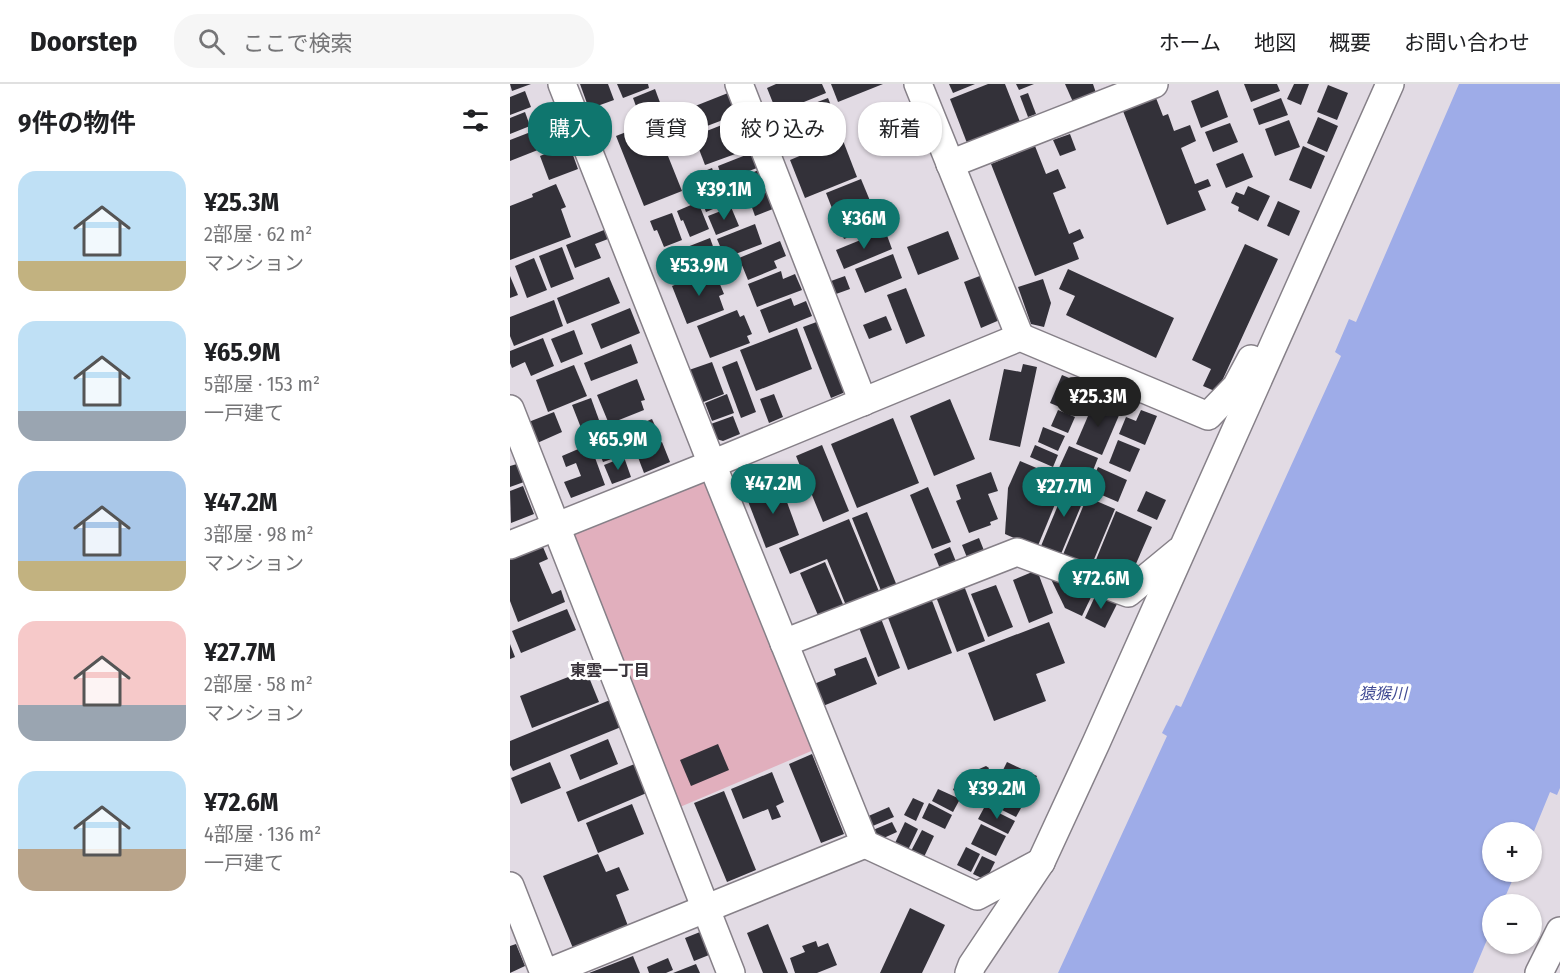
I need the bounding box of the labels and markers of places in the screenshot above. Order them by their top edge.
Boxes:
pin: ¥39.1M [675,170,773,221]
pin: ¥36M [828,199,900,250]
pin: ¥53.9M [650,246,748,297]
pin: ¥25.3M [1049,377,1147,428]
pin: ¥65.9M [569,420,667,471]
pin: ¥47.2M [724,464,822,515]
pin: ¥27.7M [1015,467,1113,518]
pin: ¥72.6M [1052,559,1150,610]
pin: ¥39.2M [948,769,1046,820]

